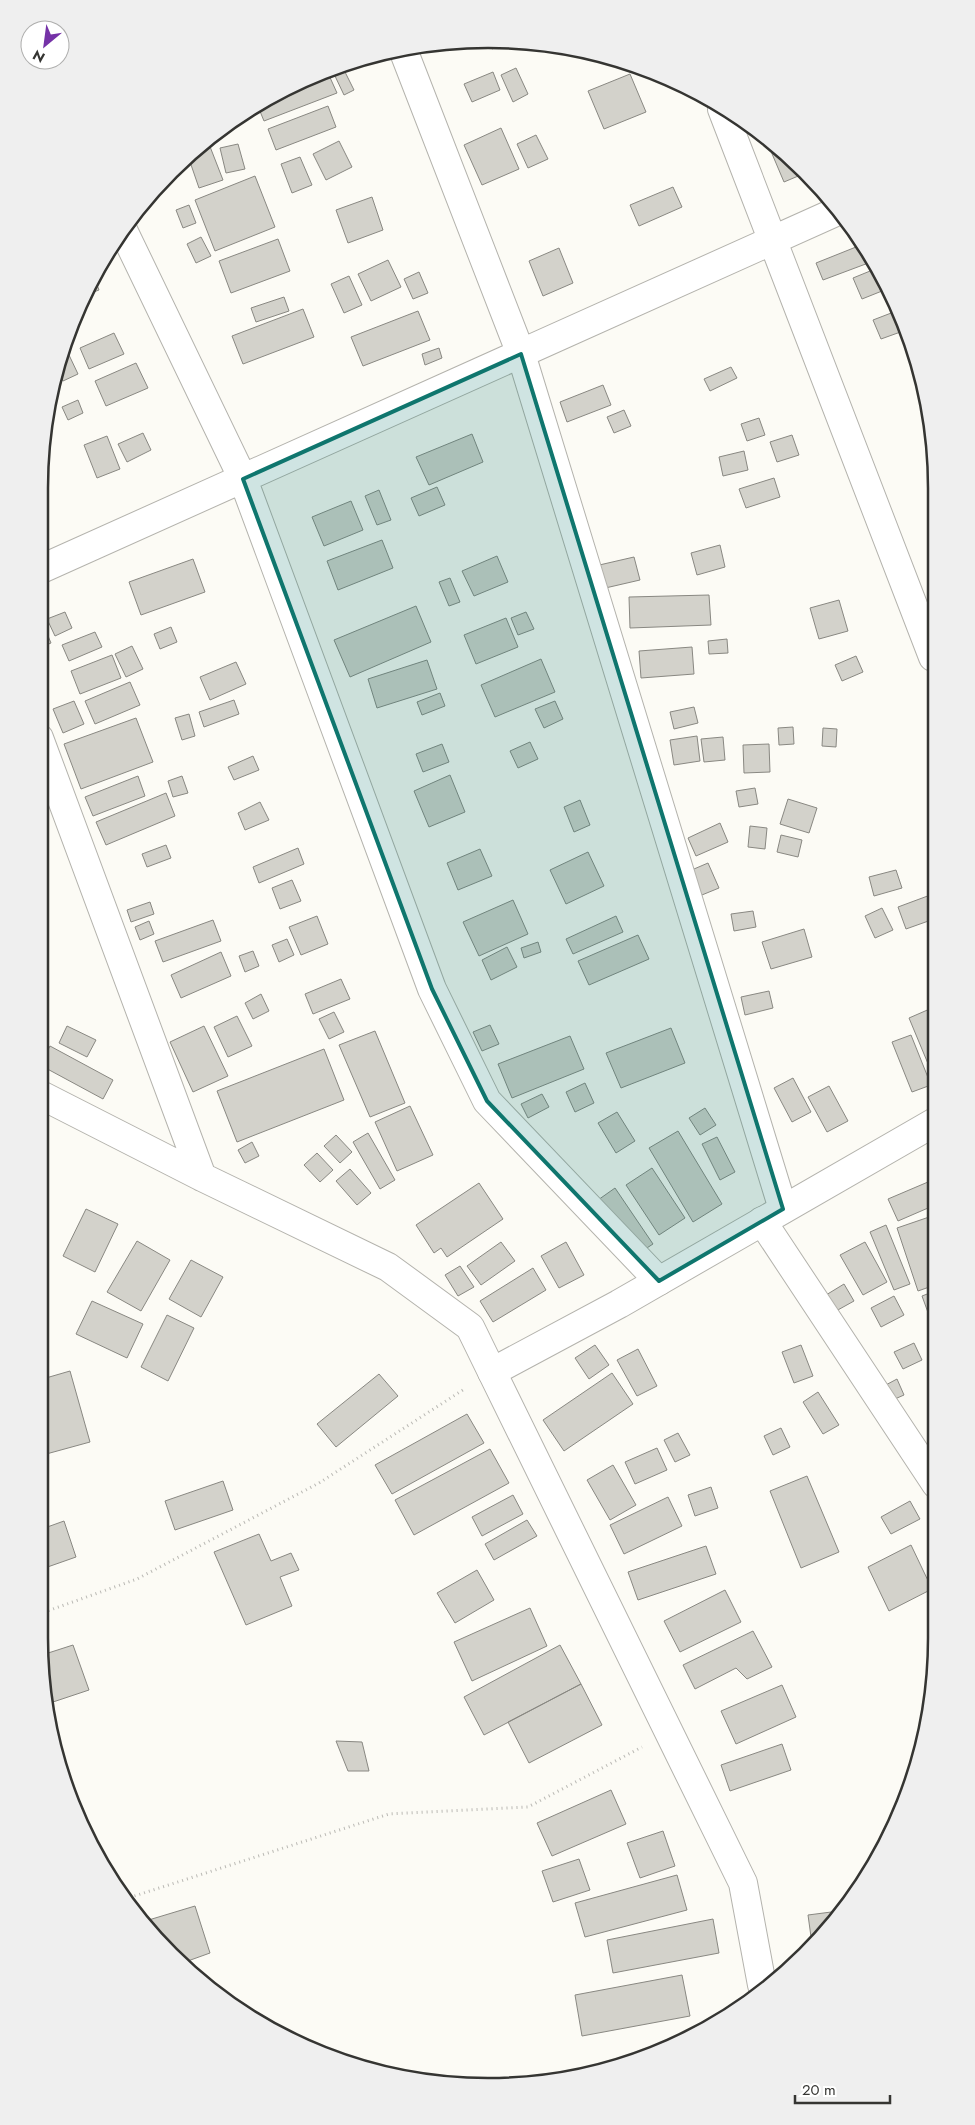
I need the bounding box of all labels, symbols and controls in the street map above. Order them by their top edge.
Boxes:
north arrow [20,20,70,70]
text: N [29,45,48,68]
scale bar [795,2072,890,2104]
text: 20 m [802,2079,836,2101]

